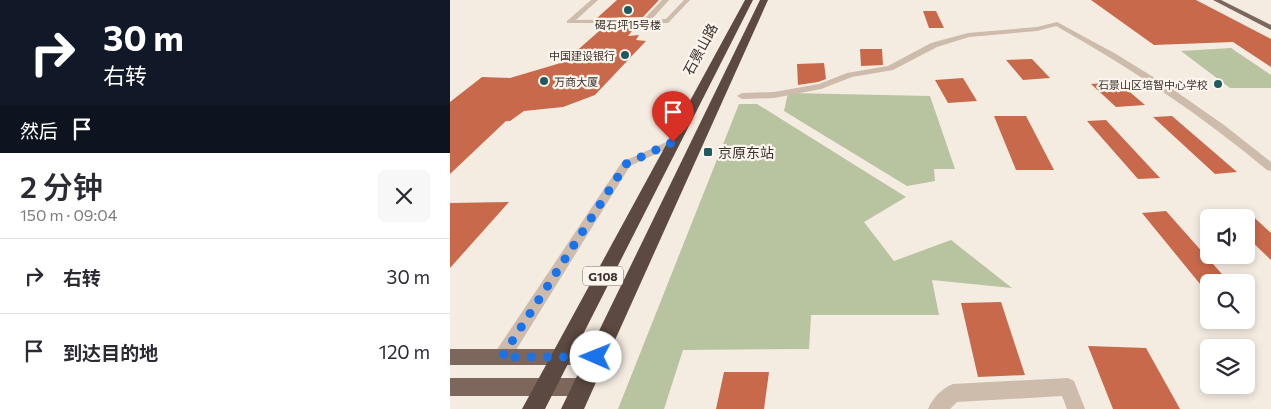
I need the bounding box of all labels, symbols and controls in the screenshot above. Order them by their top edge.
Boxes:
marker: 碣石坪15号楼 [622,4,634,16]
text: 30 m [103,15,184,58]
place label: 碣石坪15号楼 [595,18,661,31]
icon: right [20,20,85,85]
street label: 石景山路 [679,20,721,78]
place label: 中国建设银行 [549,49,615,62]
marker: 中国建设银行 [619,49,631,61]
text: 右转 [103,62,147,89]
marker: 万商大厦 [538,75,550,87]
place label: 万商大厦 [554,75,598,88]
place label: 石景山区培智中心学校 [1098,78,1208,91]
marker: 石景山区培智中心学校 [1212,78,1224,90]
pin [652,91,694,142]
icon: arrive [659,98,687,126]
icon: arrive [68,115,96,143]
text: 然后 [20,119,58,142]
place label: 京原东站 [718,144,774,161]
marker: 京原东站 [702,146,714,158]
text: 2 分钟 [20,167,103,204]
button: close [378,170,430,222]
text: 150 m · 09:04 [20,205,117,224]
map controls [1200,209,1255,394]
button: sound [1200,209,1255,264]
icon: right [20,262,48,290]
text: 30 m [387,265,430,288]
text: 右转 [63,266,101,289]
road number: G108 [583,266,623,286]
button: search [1200,274,1255,329]
position arrow [569,330,621,382]
icon: arrive [20,337,48,365]
button: layers [1200,339,1255,394]
text: 120 m [379,340,430,363]
text: 到达目的地 [63,341,158,364]

